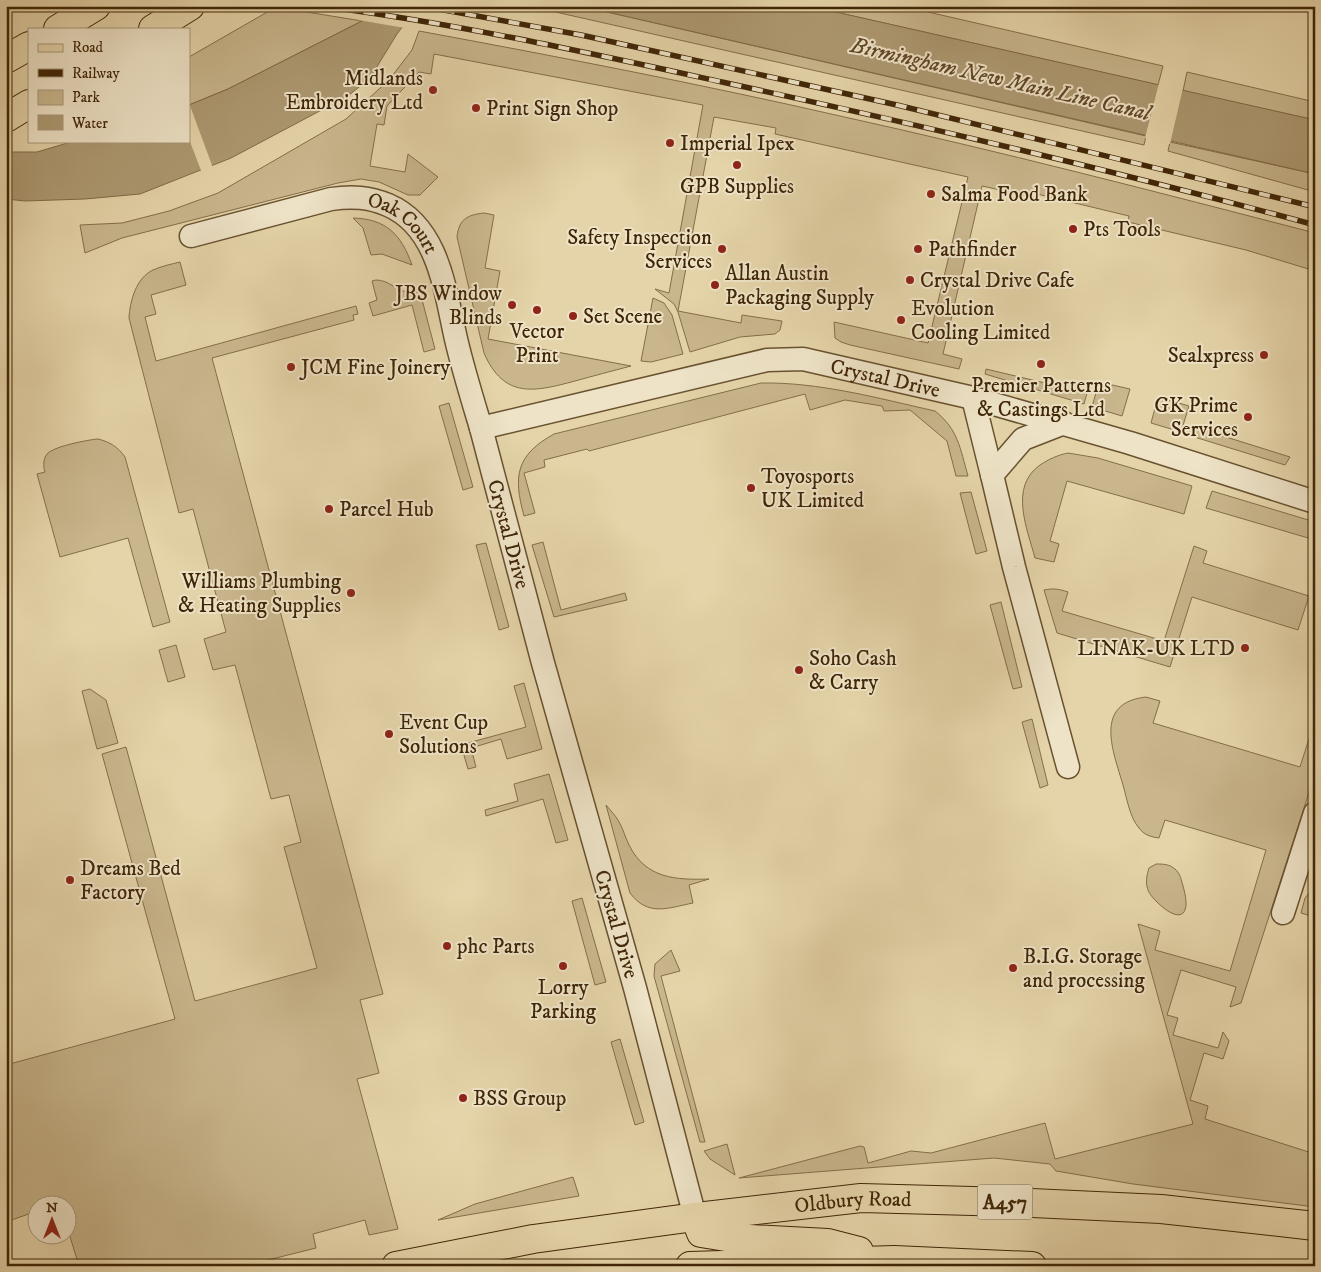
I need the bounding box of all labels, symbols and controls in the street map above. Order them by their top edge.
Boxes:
legend [28,28,190,142]
water label: Birmingham New Main Line Canal [847,32,1155,128]
text: Road [72,38,104,57]
text: Railway [72,64,120,83]
place label: Midlands Embroidery Ltd [285,66,424,116]
marker: Midlands Embroidery Ltd [427,84,439,96]
text: Park [72,88,101,107]
place label: Print Sign Shop [486,96,618,122]
marker: Print Sign Shop [470,102,482,114]
text: Water [71,114,108,133]
place label: Imperial Ipex [680,131,795,157]
marker: Imperial Ipex [664,137,676,149]
marker: GPB Supplies [731,159,743,171]
place label: GPB Supplies [680,174,794,200]
place label: Salma Food Bank [941,182,1088,208]
street label: Oak Court [365,187,444,259]
marker: Salma Food Bank [925,188,937,200]
place label: Pts Tools [1083,217,1161,243]
marker: Pts Tools [1067,223,1079,235]
place label: Safety Inspection Services [567,225,712,275]
place label: Pathfinder [928,237,1017,263]
marker: Safety Inspection Services [716,243,728,255]
marker: Pathfinder [912,243,924,255]
place label: Allan Austin Packaging Supply [725,261,875,311]
place label: Crystal Drive Cafe [920,268,1075,294]
marker: Crystal Drive Cafe [904,274,916,286]
marker: Allan Austin Packaging Supply [709,279,721,291]
place label: JBS Window Blinds [393,281,503,331]
place label: Evolution Cooling Limited [911,296,1051,346]
marker: JBS Window Blinds [506,299,518,311]
marker: Vector Print [531,304,543,316]
place label: Set Scene [583,304,663,330]
marker: Set Scene [567,310,579,322]
marker: Evolution Cooling Limited [895,314,907,326]
place label: Vector Print [509,319,564,369]
place label: Sealxpress [1168,343,1254,369]
marker: Sealxpress [1258,349,1270,361]
street label: Crystal Drive [828,354,943,404]
place label: JCM Fine Joinery [299,355,451,381]
marker: Premier Patterns & Castings Ltd [1035,358,1047,370]
marker: JCM Fine Joinery [285,361,297,373]
place label: Premier Patterns & Castings Ltd [971,373,1111,423]
place label: GK Prime Services [1154,393,1238,443]
marker: GK Prime Services [1242,411,1254,423]
place label: Toyosports UK Limited [761,464,865,514]
street label: Crystal Drive [481,477,535,592]
marker: Toyosports UK Limited [745,482,757,494]
place label: Parcel Hub [339,497,434,523]
marker: Parcel Hub [323,503,335,515]
place label: Williams Plumbing & Heating Supplies [178,569,342,619]
marker: Williams Plumbing & Heating Supplies [345,587,357,599]
place label: LINAK-UK LTD [1077,636,1235,662]
marker: LINAK-UK LTD [1239,642,1251,654]
place label: Soho Cash & Carry [809,646,897,696]
marker: Soho Cash & Carry [793,664,805,676]
place label: Event Cup Solutions [399,710,488,760]
marker: Event Cup Solutions [383,728,395,740]
place label: Dreams Bed Factory [80,856,181,906]
street label: Crystal Drive [588,867,644,982]
marker: Dreams Bed Factory [64,874,76,886]
place label: phc Parts [456,934,535,960]
marker: phc Parts [441,940,453,952]
place label: B.I.G. Storage and processing [1023,944,1145,994]
marker: Lorry Parking [557,960,569,972]
marker: B.I.G. Storage and processing [1007,962,1019,974]
place label: Lorry Parking [530,975,597,1025]
place label: BSS Group [473,1086,566,1112]
marker: BSS Group [457,1092,469,1104]
road number: A457 [978,1184,1032,1220]
street label: Oldbury Road [793,1186,912,1220]
north arrow [28,1194,78,1244]
text: N [46,1199,58,1217]

